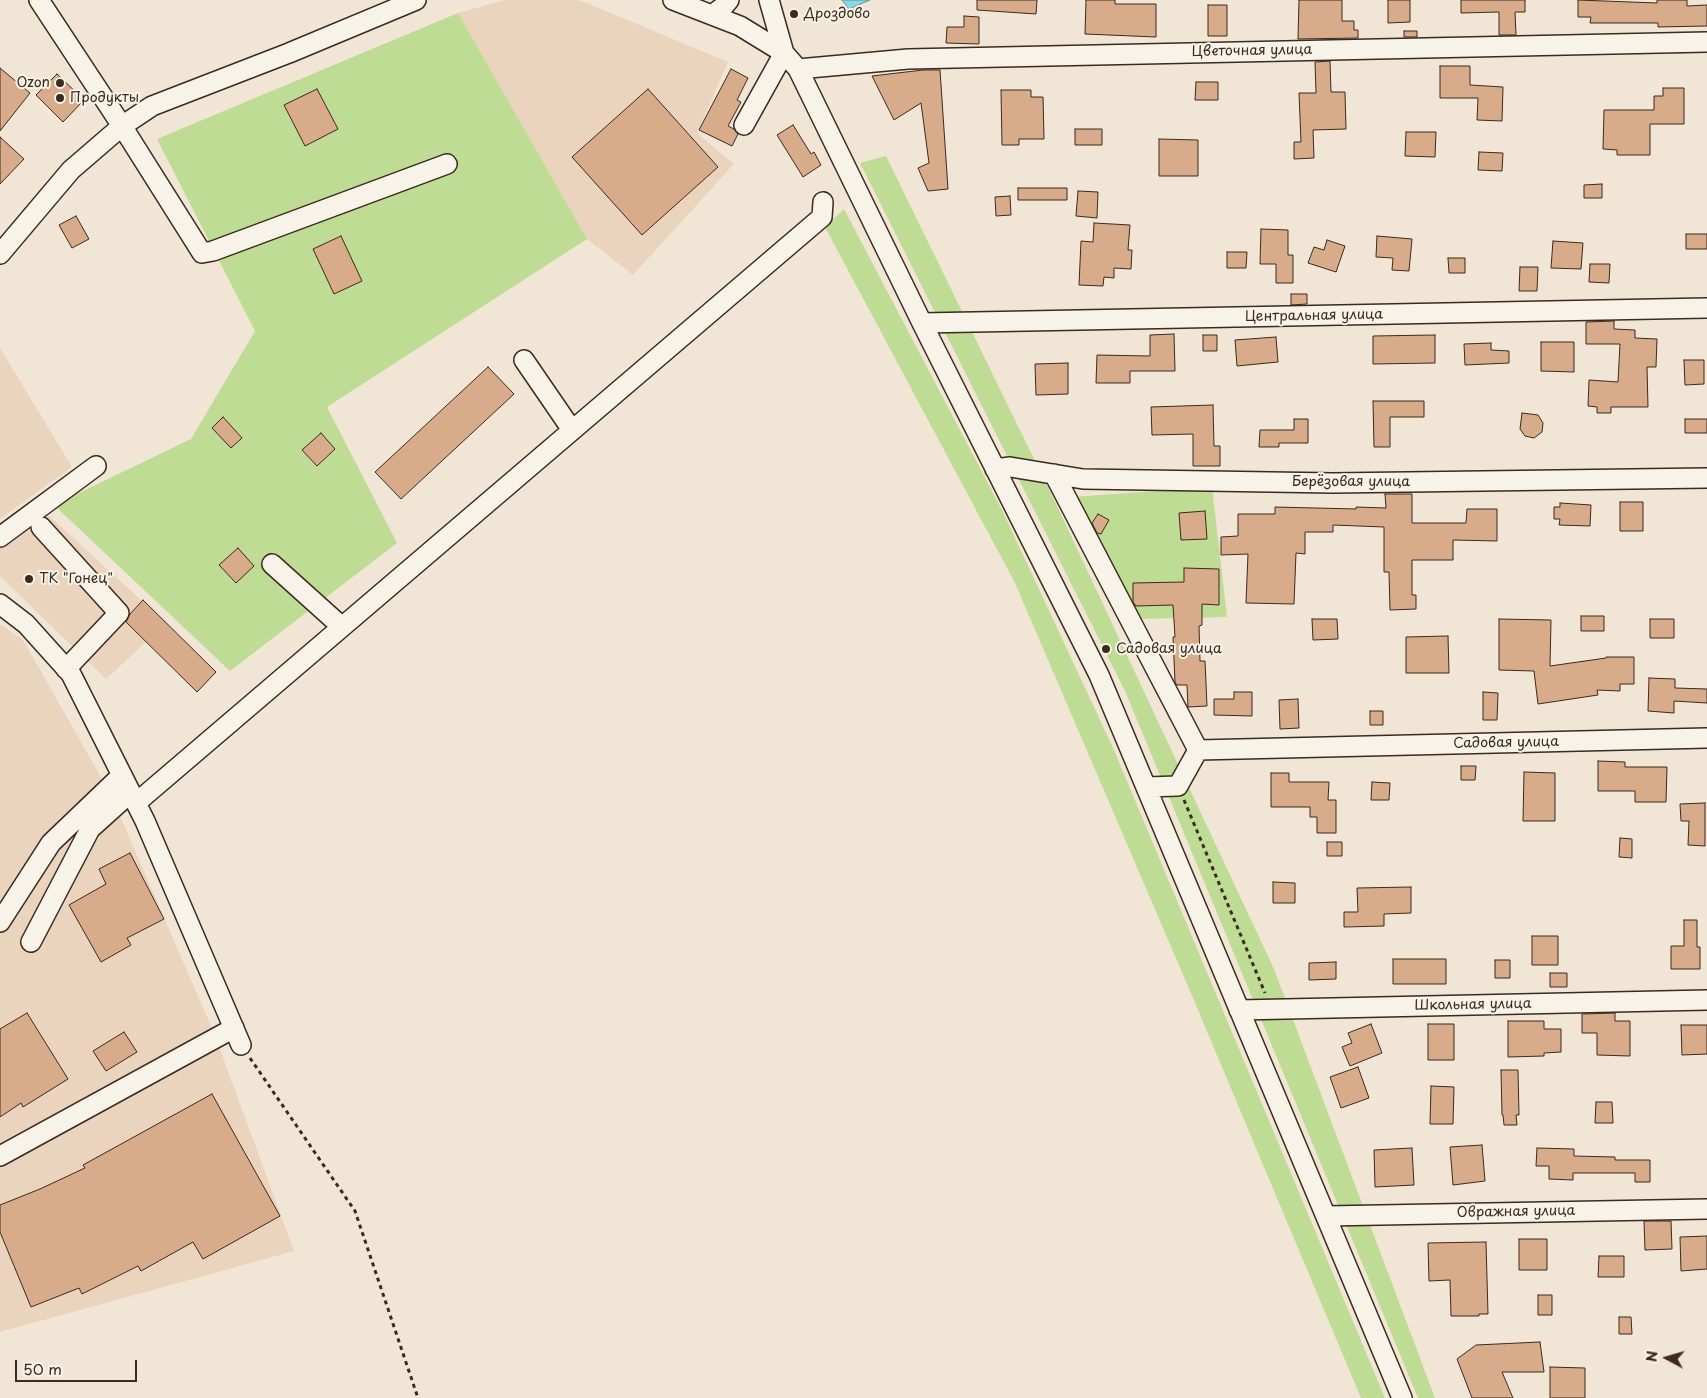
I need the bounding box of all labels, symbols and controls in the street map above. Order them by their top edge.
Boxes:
place label: Дроздово [804,6,870,22]
marker: Дроздово [788,8,800,20]
street label: Цветочная улица [1192,42,1312,60]
place label: Ozon [17,75,50,91]
marker: Ozon [54,77,66,89]
place label: Продукты [70,90,139,106]
marker: Продукты [54,92,66,104]
street label: Центральная улица [1245,306,1383,326]
street label: Берёзовая улица [1292,474,1410,490]
place label: ТК "Гонец" [39,571,113,587]
marker: ТК "Гонец" [23,573,35,585]
place label: Садовая улица [1116,641,1222,657]
marker: Садовая улица [1100,643,1112,655]
street label: Садовая улица [1453,734,1559,752]
street label: Школьная улица [1414,996,1532,1014]
street label: Овражная улица [1457,1203,1575,1221]
north arrow [1642,1333,1692,1383]
scale bar [18,1350,140,1382]
text: N [1641,1350,1663,1363]
text: 50 m [23,1357,62,1380]

